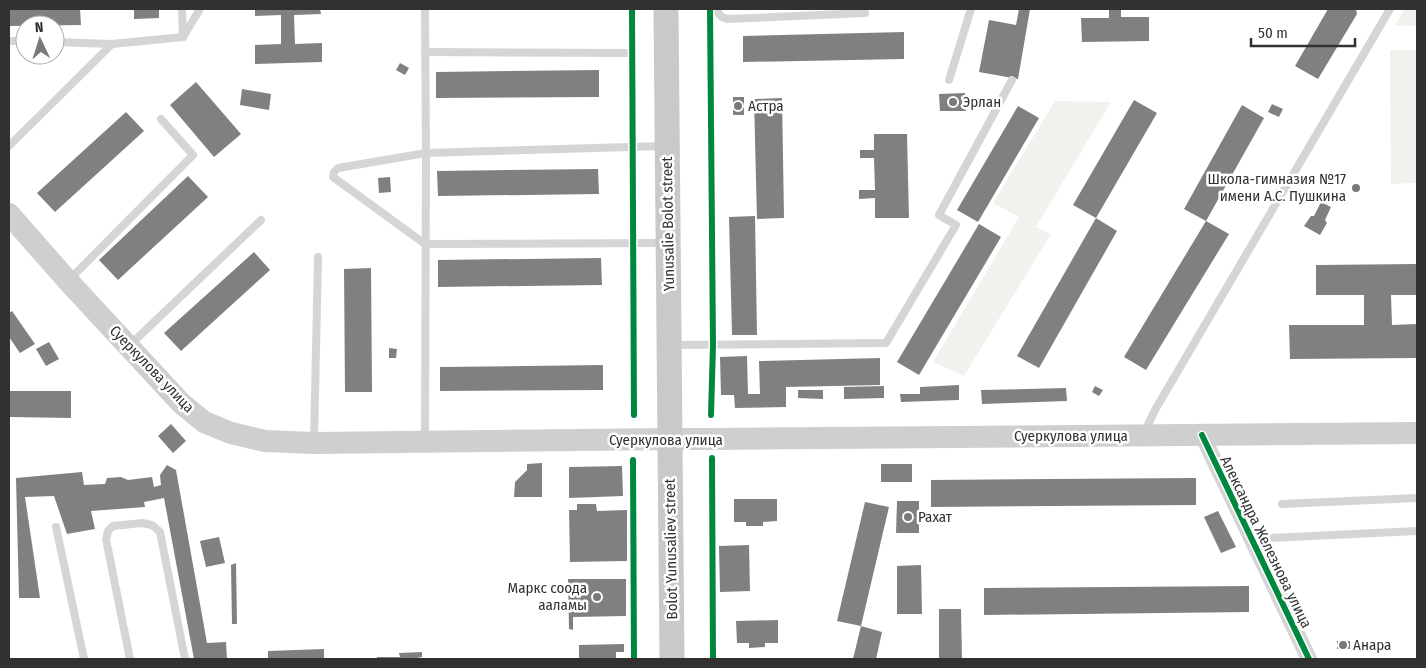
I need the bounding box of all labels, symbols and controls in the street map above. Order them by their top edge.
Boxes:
north arrow [15,15,65,65]
scale bar [1251,15,1355,47]
text: N [34,19,44,36]
text: 50 m [1258,24,1288,42]
place label: Эрлан [963,93,1001,111]
marker: Эрлан [947,96,959,108]
place label: Астра [748,97,784,115]
marker: Астра [732,100,744,112]
street label: Yunusalie Bolot street [658,156,678,291]
place label: Школа-гимназия №17 имени А.С. Пушкина [1208,170,1346,205]
marker: Школа-гимназия №17 имени А.С. Пушкина [1350,182,1362,194]
street label: Суеркулова улица [106,322,198,416]
street label: Суеркулова улица [1014,427,1128,445]
street label: Суеркулова улица [609,431,723,449]
street label: Александра Железнова улица [1216,453,1316,631]
street label: Bolot Yunusaliev street [661,478,681,620]
place label: Рахат [918,508,953,526]
marker: Рахат [902,511,914,523]
place label: Маркс соода ааламы [507,579,587,614]
marker: Маркс соода ааламы [591,591,603,603]
place label: Анара [1353,636,1391,654]
marker: Анара [1337,639,1349,651]

